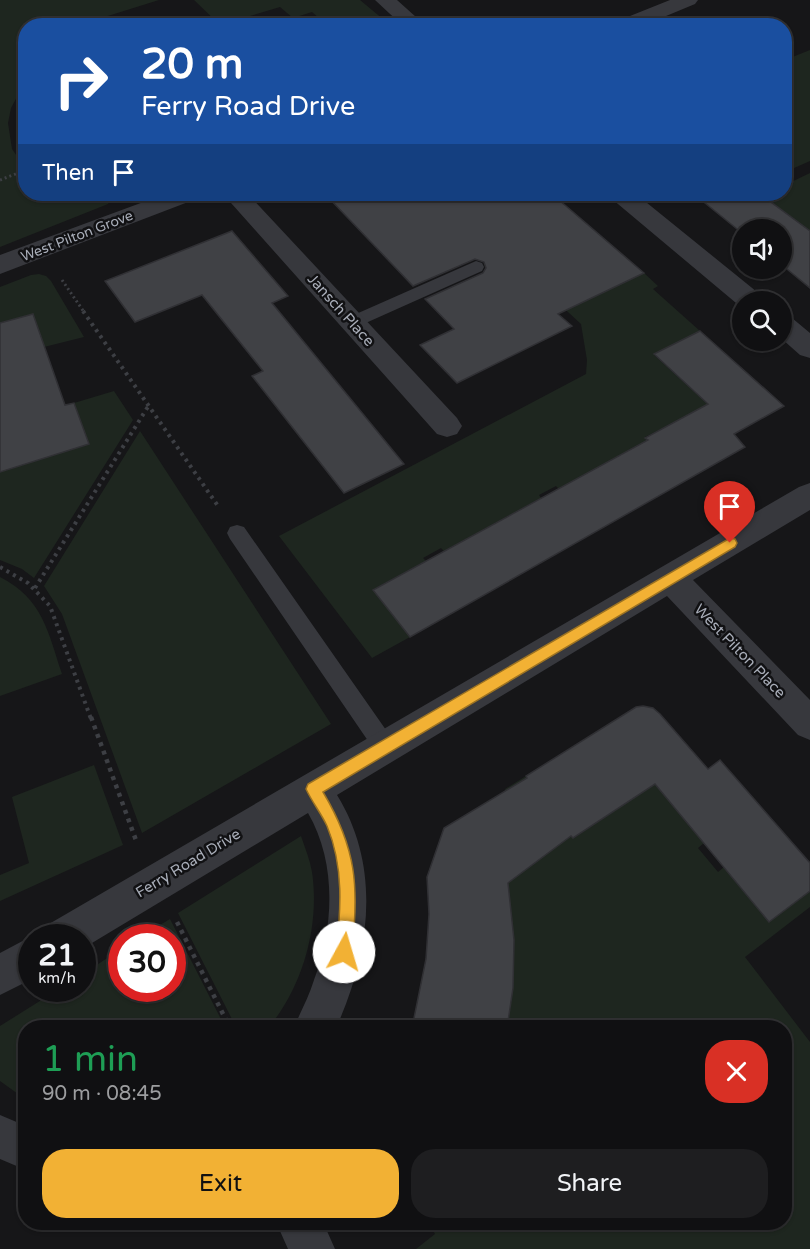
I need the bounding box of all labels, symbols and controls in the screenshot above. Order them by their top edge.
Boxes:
text: 20 m [141,39,243,90]
icon: right [42,42,120,120]
text: Ferry Road Drive [141,90,355,123]
icon: arrive [107,156,140,189]
text: Then [42,160,95,186]
street label: West Pilton Grove [19,207,136,265]
map controls [732,219,792,351]
button: sound [732,219,792,279]
street label: Jansch Place [304,270,378,350]
button: search [732,291,792,351]
pin [704,481,755,543]
icon: arrive [713,490,746,523]
street label: West Pilton Place [691,600,789,702]
street label: Ferry Road Drive [132,825,244,901]
position arrow [312,920,376,984]
speed limit sign: 30 [108,924,186,1002]
text: 21 [38,937,76,974]
text: km/h [38,969,76,987]
text: 1 min [42,1038,138,1081]
button: close [705,1040,768,1103]
text: 90 m · 08:45 [42,1082,162,1106]
button: Exit [42,1149,399,1218]
button: Share [411,1149,768,1218]

